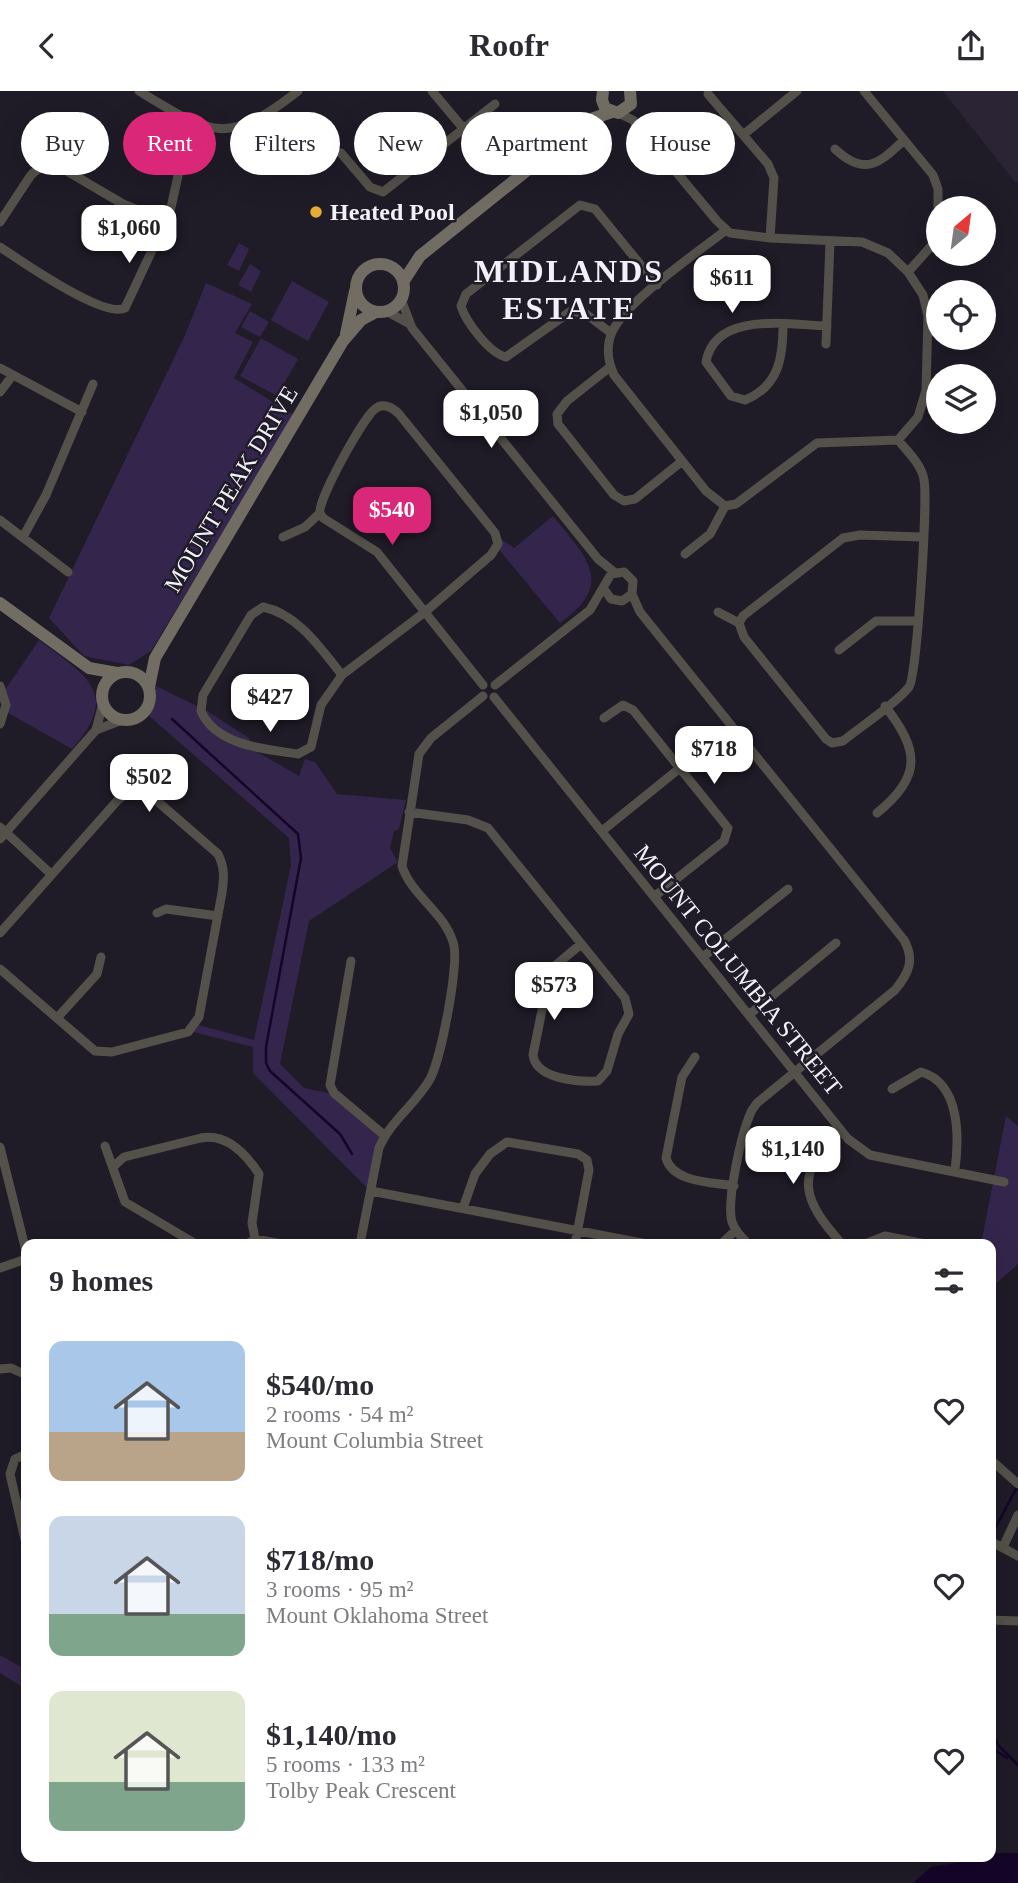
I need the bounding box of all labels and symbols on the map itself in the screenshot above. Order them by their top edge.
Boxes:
north arrow [926,196,996,266]
place label: Heated Pool [330,199,455,225]
marker: Heated Pool [308,204,324,220]
pin: $1,060 [72,205,186,265]
district label: MIDLANDS ESTATE [474,253,664,326]
pin: $611 [691,255,773,315]
street label: MOUNT PEAK DRIVE [159,381,303,597]
pin: $1,050 [434,391,548,450]
pin: $540 [351,487,433,547]
pin: $427 [229,675,311,734]
pin: $718 [673,727,755,786]
pin: $502 [108,755,190,814]
street label: MOUNT COLUMBIA STREET [629,840,847,1101]
pin: $573 [513,963,595,1022]
pin: $1,140 [736,1127,850,1186]

